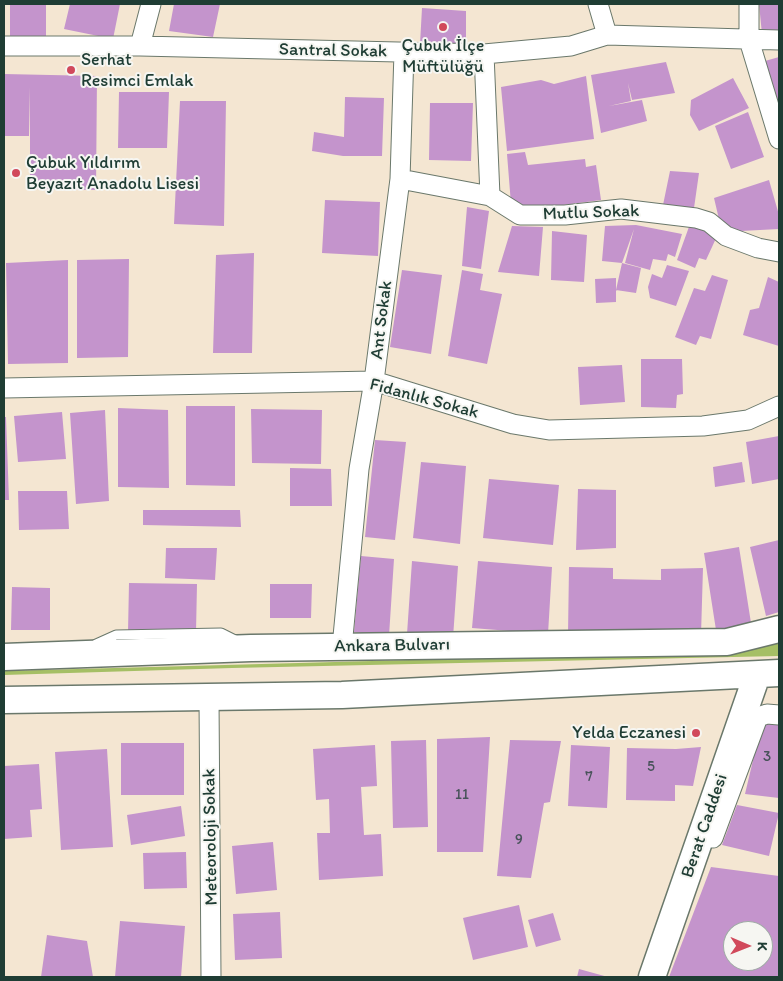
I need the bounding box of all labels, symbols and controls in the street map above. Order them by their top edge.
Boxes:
marker: Çubuk İlçe Müftülüğü [437,21,449,33]
place label: Çubuk İlçe Müftülüğü [402,35,484,78]
street label: Santral Sokak [279,39,387,63]
place label: Serhat Resimci Emlak [81,49,193,92]
marker: Serhat Resimci Emlak [65,64,77,76]
place label: Çubuk Yıldırım Beyazıt Anadolu Lisesi [26,152,199,194]
marker: Çubuk Yıldırım Beyazıt Anadolu Lisesi [10,167,22,179]
street label: Mutlu Sokak [542,201,640,225]
street label: Ant Sokak [366,279,398,361]
street label: Fidanlık Sokak [367,374,481,424]
street label: Ankara Bulvarı [334,634,450,658]
place label: Yelda Eczanesi [572,722,686,744]
marker: Yelda Eczanesi [690,727,702,739]
house number: 3 [763,748,771,766]
house number: 5 [647,758,655,776]
street label: Meteoroloji Sokak [199,768,223,906]
house number: 7 [585,768,593,786]
street label: Berat Caddesi [677,771,733,881]
house number: 11 [455,786,469,804]
house number: 9 [515,831,523,849]
north arrow [723,921,773,971]
text: K [754,942,771,951]

